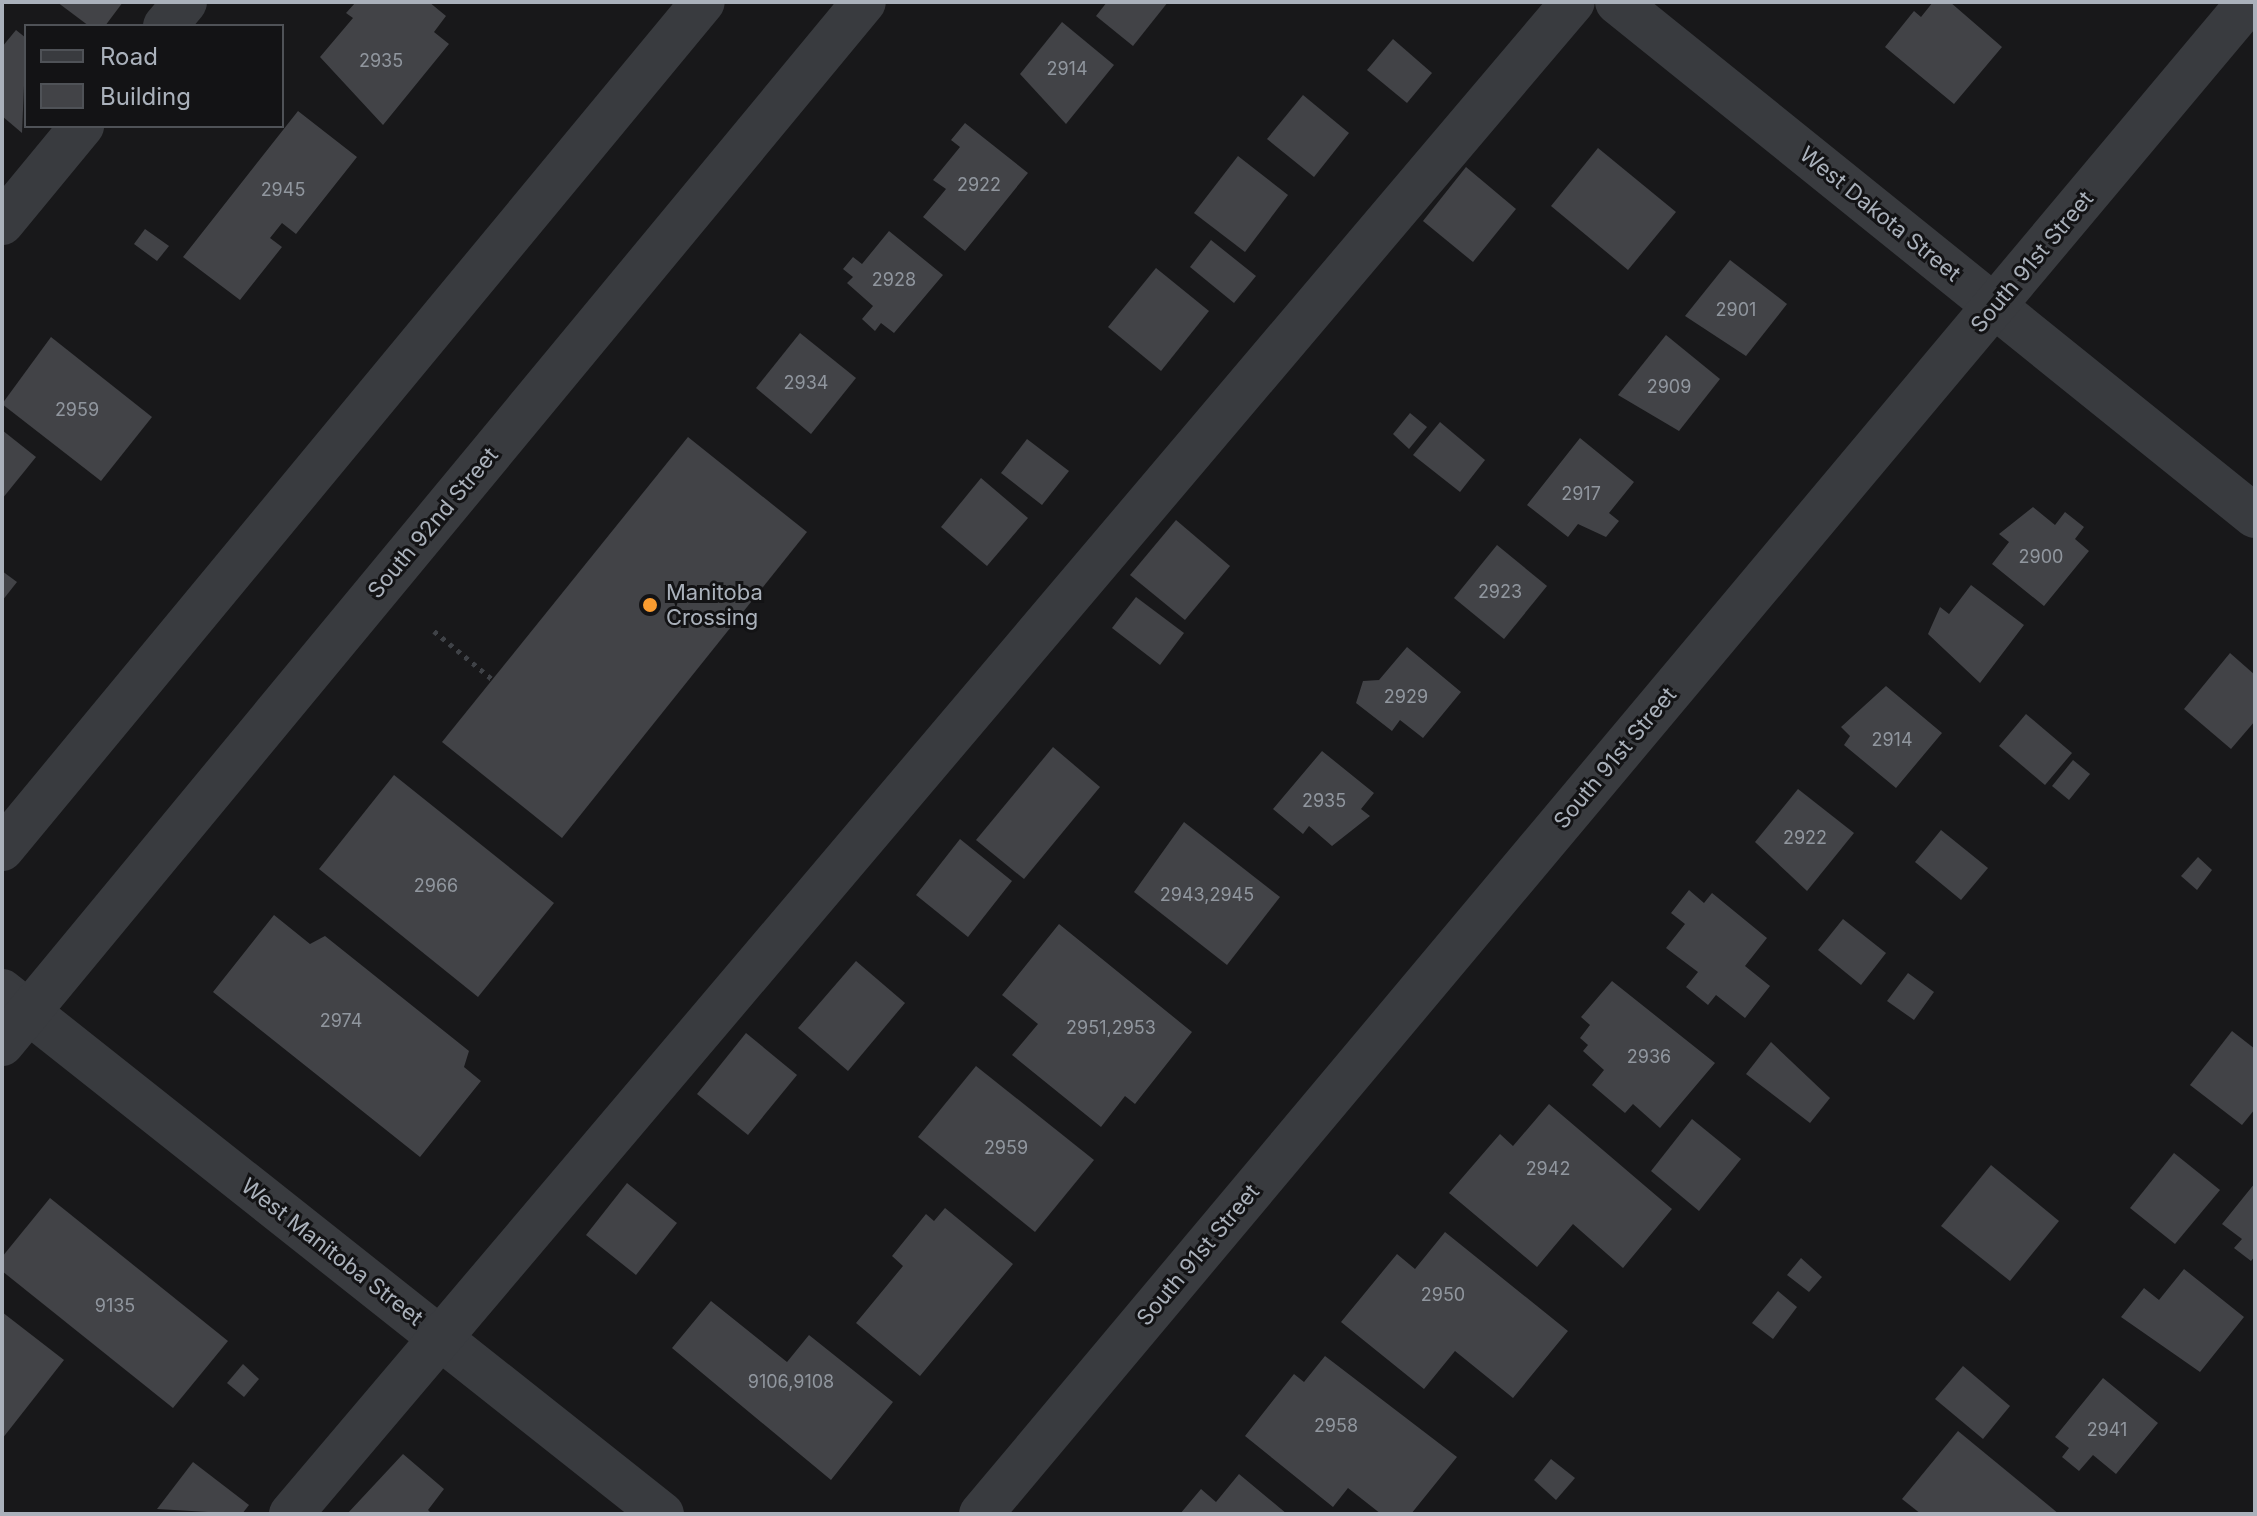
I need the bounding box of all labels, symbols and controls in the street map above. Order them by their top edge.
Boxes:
legend [24,24,284,128]
text: Road [100,42,158,71]
house number: 2935 [359,50,403,72]
house number: 2914 [1046,58,1088,80]
text: Building [100,82,191,111]
street label: West Dakota Street [1794,141,1966,287]
house number: 2922 [957,174,1001,196]
house number: 2945 [261,179,305,201]
street label: South 91st Street [1965,186,2099,338]
house number: 2928 [872,269,916,291]
house number: 2901 [1716,299,1756,321]
house number: 2934 [784,372,828,394]
house number: 2909 [1647,376,1691,398]
house number: 2959 [55,399,99,421]
street label: South 92nd Street [362,442,504,604]
house number: 2917 [1561,483,1601,505]
house number: 2900 [2019,546,2063,568]
place label: Manitoba Crossing [666,579,763,630]
house number: 2923 [1478,581,1522,603]
marker: Manitoba Crossing [641,596,659,614]
street label: South 91st Street [1548,682,1682,834]
house number: 2929 [1384,686,1428,708]
house number: 2914 [1871,729,1913,751]
house number: 2935 [1302,790,1346,812]
house number: 2922 [1783,827,1827,849]
house number: 2966 [414,875,458,897]
house number: 2943,2945 [1160,884,1254,906]
house number: 2974 [320,1010,362,1032]
house number: 2951,2953 [1066,1017,1156,1039]
house number: 2936 [1627,1046,1671,1068]
house number: 2959 [984,1137,1028,1159]
house number: 2942 [1526,1158,1570,1180]
street label: West Manitoba Street [236,1173,428,1331]
street label: South 91st Street [1131,1179,1265,1331]
house number: 2950 [1421,1284,1465,1306]
house number: 9135 [95,1295,135,1317]
house number: 9106,9108 [748,1371,834,1393]
house number: 2958 [1314,1415,1358,1437]
house number: 2941 [2087,1419,2127,1441]

